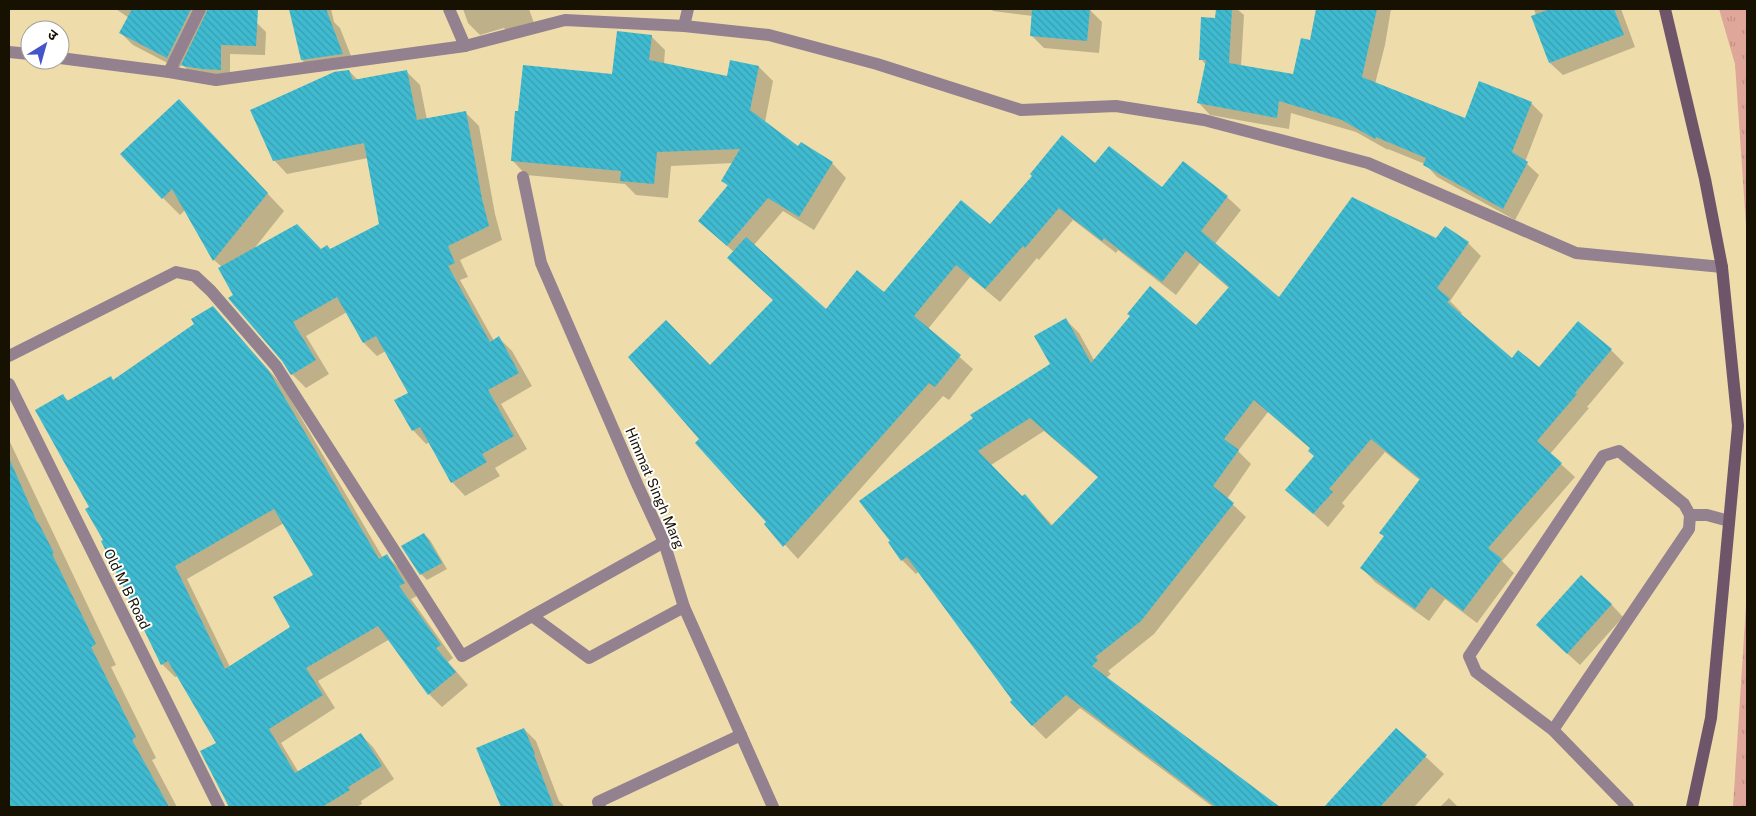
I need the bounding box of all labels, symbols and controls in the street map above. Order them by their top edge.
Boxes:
north arrow [20,20,70,70]
text: उ [45,26,62,44]
street label: Himmat Singh Marg [622,425,688,551]
street label: Old M B Road [101,546,153,632]

